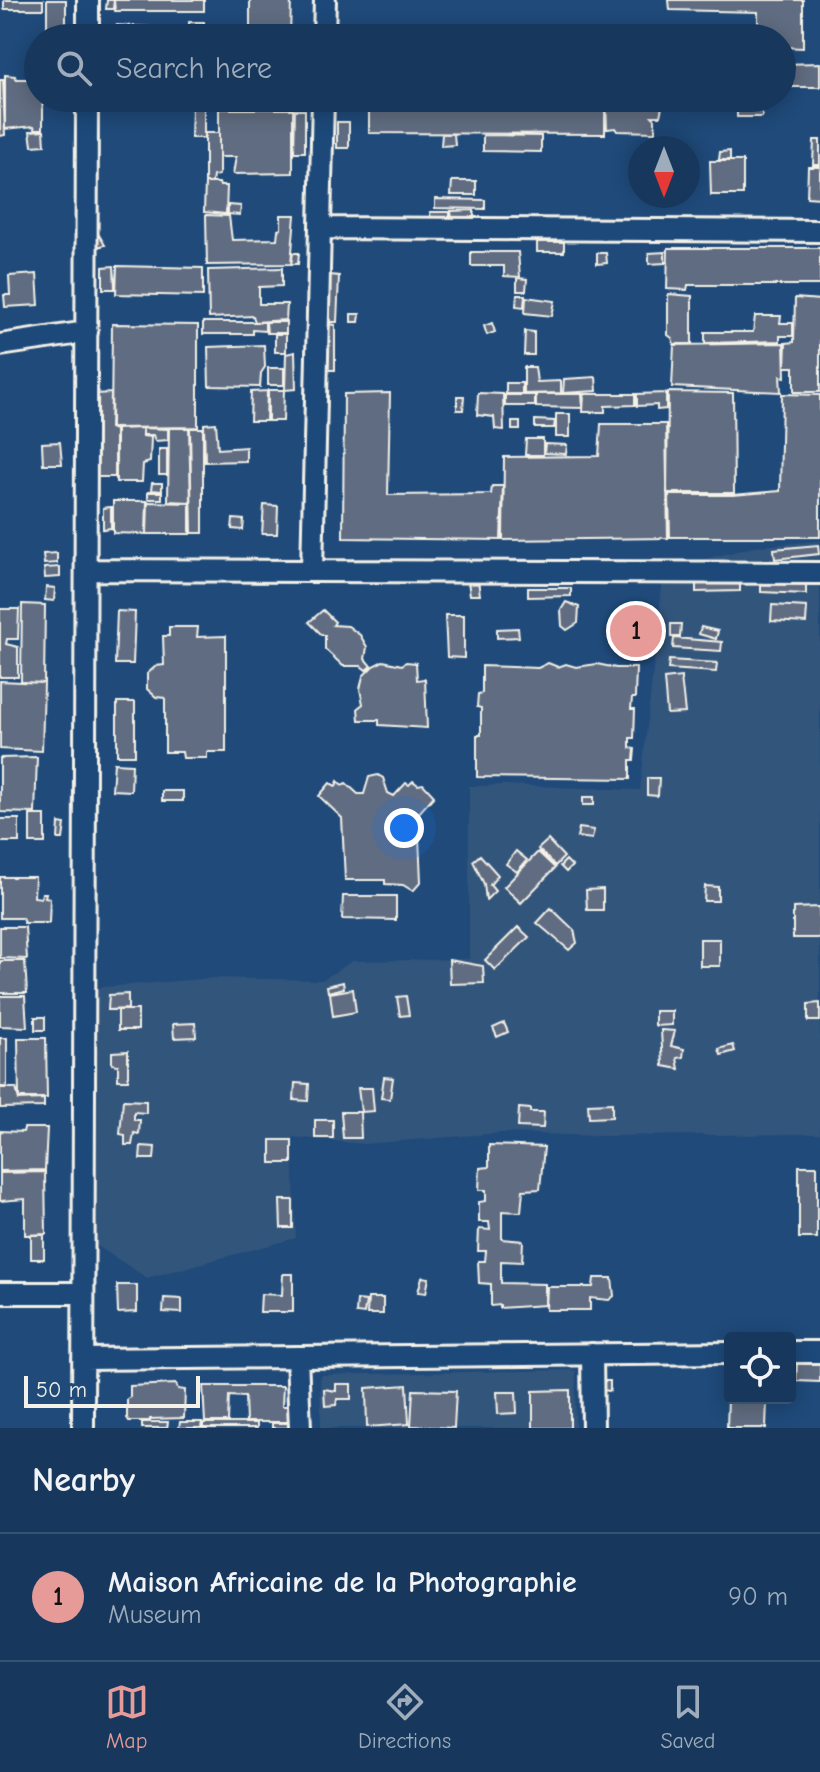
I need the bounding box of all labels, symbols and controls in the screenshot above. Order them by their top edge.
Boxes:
search box [24,24,796,112]
icon: search [52,46,96,90]
text: Search here [116,51,272,86]
north arrow [628,136,700,208]
pin: 1 [610,601,662,661]
your location [384,808,424,848]
map controls [724,1332,796,1404]
button: locate [724,1332,796,1404]
scale bar [24,1372,200,1408]
text: 50 m [36,1377,87,1403]
text: Nearby [32,1460,135,1500]
text: Maison Africaine de la Photographie [108,1565,577,1600]
text: 1 [53,1582,63,1612]
text: 90 m [728,1582,788,1612]
text: Museum [108,1600,202,1630]
tab: Map [105,1680,149,1754]
tab: Directions [358,1680,451,1754]
tab: Saved [660,1680,715,1754]

